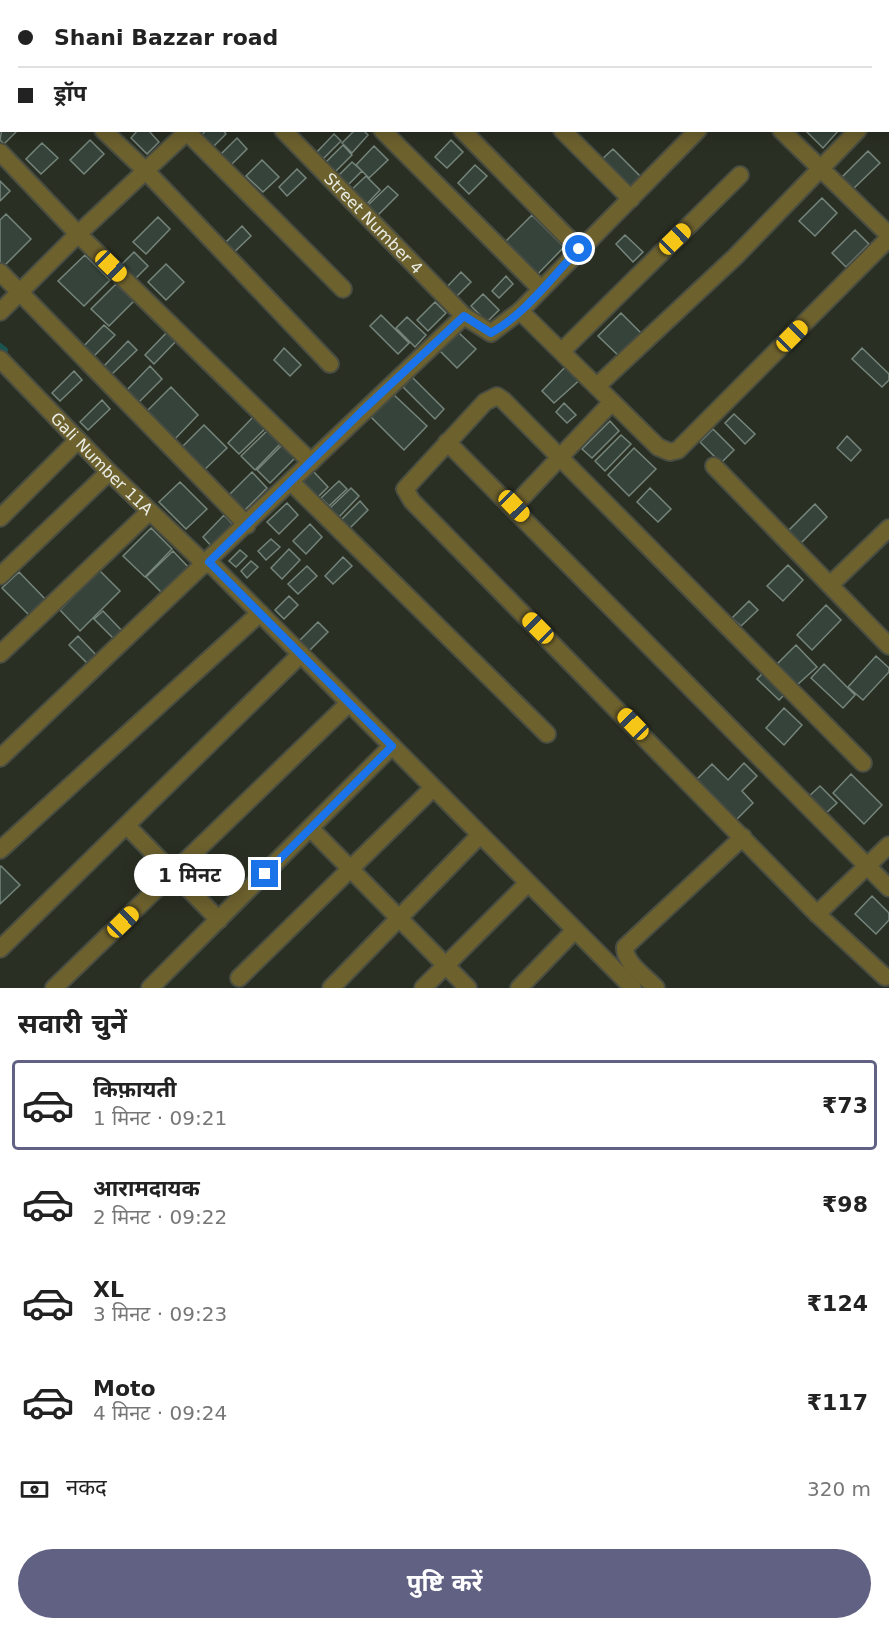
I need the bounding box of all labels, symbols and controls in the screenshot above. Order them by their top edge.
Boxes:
text: Shani Bazzar road [54,25,278,50]
text: ड्रॉप [54,81,87,106]
street label: Street Number 4 [320,169,427,278]
car [656,220,694,258]
route start [565,235,592,262]
car [92,247,130,285]
car [773,317,811,355]
street label: Gali Number 11A [47,408,157,519]
car [495,487,533,525]
car [519,609,557,647]
car [614,705,652,743]
callout: 1 मिनट [133,853,244,895]
route end [251,860,278,887]
text: 1 मिनट [158,863,221,887]
car [104,903,142,941]
text: सवारी चुनें [18,1008,127,1039]
text: किफ़ायती [93,1077,177,1102]
icon: car [21,1078,75,1132]
text: ₹73 [822,1093,868,1118]
text: 1 मिनट · 09:21 [93,1106,227,1130]
text: आरामदायक [93,1176,200,1201]
icon: car [21,1177,75,1231]
text: ₹98 [822,1192,868,1217]
text: 2 मिनट · 09:22 [93,1205,227,1229]
icon: car [21,1276,75,1330]
text: XL [93,1277,124,1302]
text: ₹124 [807,1291,868,1316]
text: 3 मिनट · 09:23 [93,1302,227,1326]
icon: car [21,1375,75,1429]
text: Moto [93,1376,156,1401]
text: ₹117 [807,1390,868,1415]
text: 4 मिनट · 09:24 [93,1401,227,1425]
icon: cash [18,1473,51,1506]
text: नकद [66,1475,107,1500]
text: 320 m [807,1477,871,1501]
button: पुष्टि करें [18,1549,871,1618]

